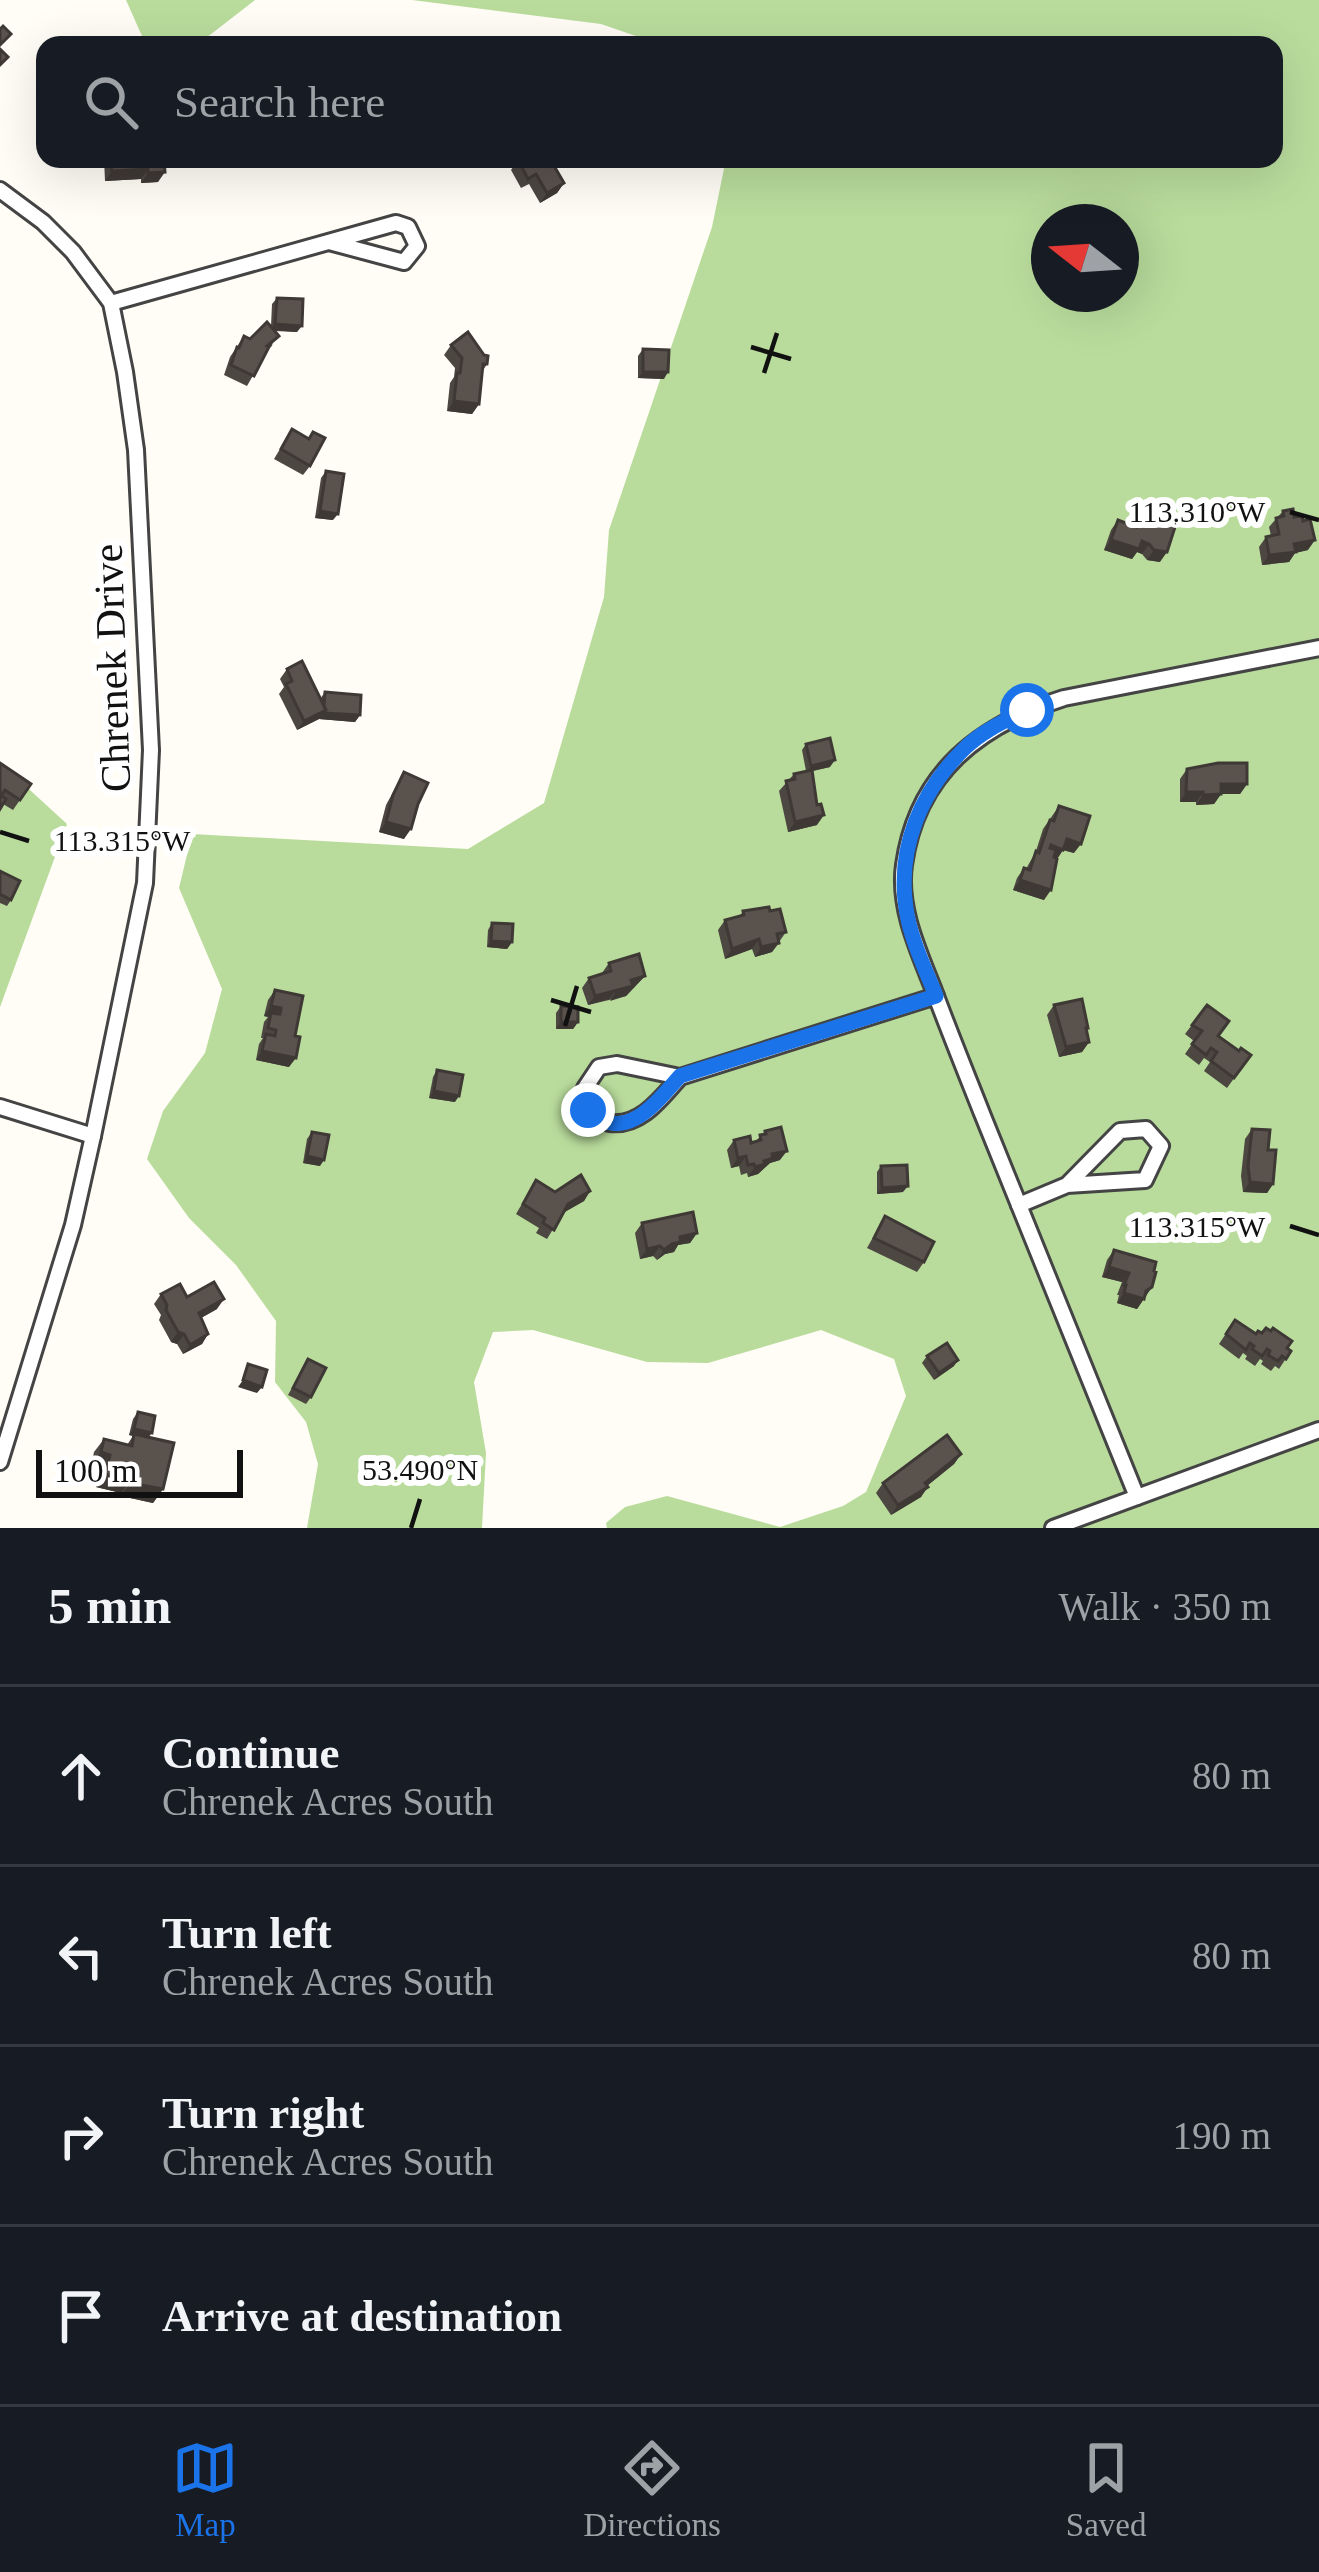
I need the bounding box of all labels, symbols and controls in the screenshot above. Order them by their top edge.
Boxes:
search box [36,36,1283,168]
icon: search [78,69,144,135]
text: Search here [174,77,385,127]
north arrow [1031,204,1139,312]
text: 113.310°W [1129,495,1266,528]
street label: Chrenek Drive [85,543,139,793]
route start [1000,683,1054,737]
text: 113.315°W [54,824,191,857]
route end [561,1083,615,1137]
text: 113.315°W [1129,1210,1266,1243]
scale bar [36,1444,243,1497]
text: 100 m [54,1453,137,1489]
text: 53.490°N [362,1453,478,1486]
text: 5 min [48,1578,171,1634]
text: Walk · 350 m [1059,1585,1271,1628]
text: Continue [162,1728,340,1778]
icon: ahead [48,1743,114,1809]
text: 80 m [1192,1754,1271,1797]
text: Chrenek Acres South [162,1780,493,1823]
text: Turn left [162,1908,332,1958]
icon: left [48,1923,114,1989]
text: 80 m [1192,1934,1271,1977]
text: Chrenek Acres South [162,1960,493,2003]
text: Turn right [162,2088,364,2138]
icon: right [48,2103,114,2169]
text: 190 m [1172,2114,1271,2157]
text: Chrenek Acres South [162,2140,493,2183]
icon: arrive [48,2283,114,2349]
text: Arrive at destination [162,2291,562,2341]
tab: Map [172,2435,238,2544]
tab: Directions [583,2435,721,2544]
tab: Saved [1066,2435,1147,2544]

